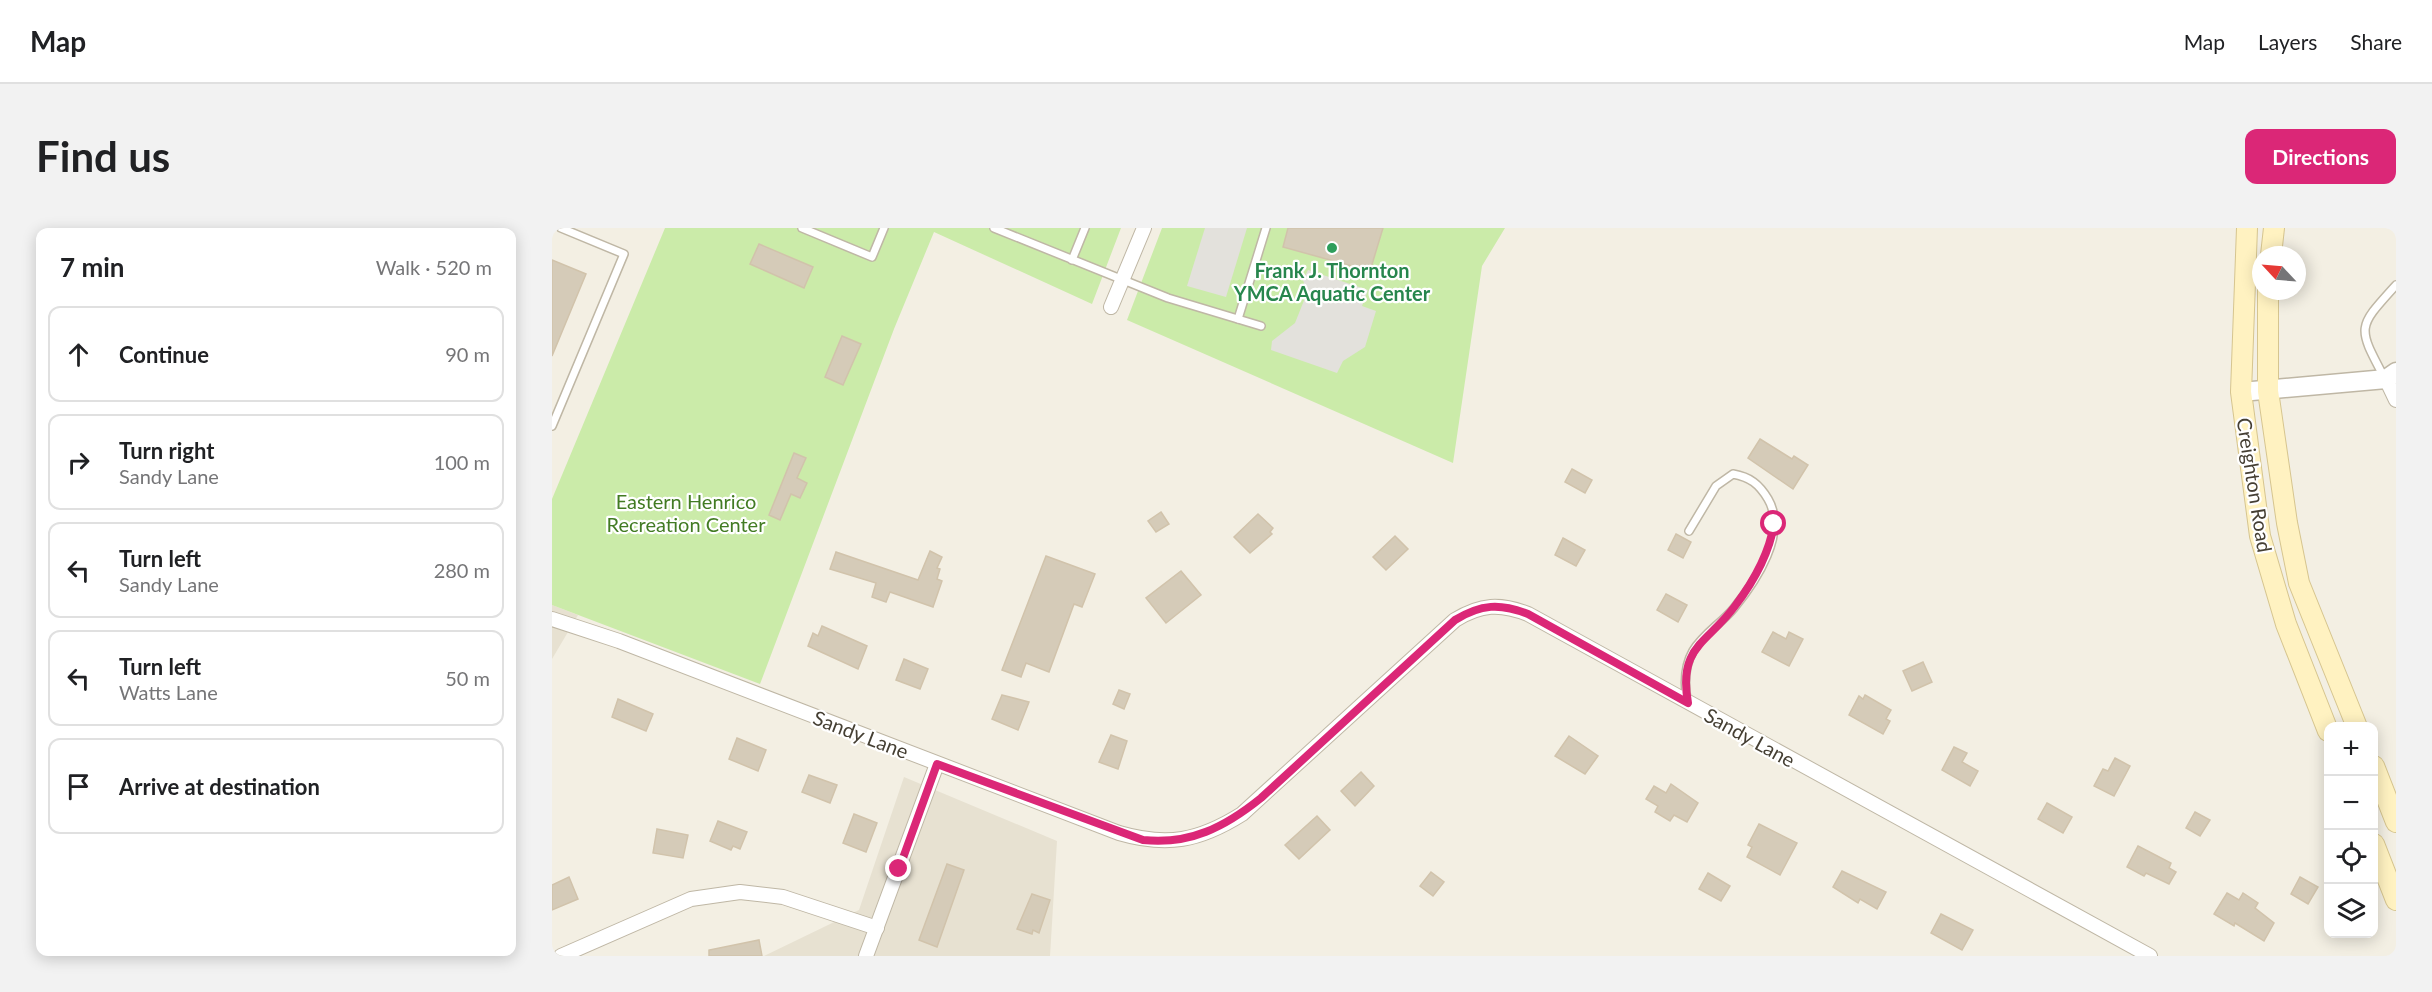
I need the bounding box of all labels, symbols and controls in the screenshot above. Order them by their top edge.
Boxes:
text: Map [30,24,86,58]
text: Map [2184,29,2225,54]
text: Layers [2258,29,2317,54]
text: Share [2350,29,2402,54]
button: Directions [2245,129,2396,184]
text: Find us [36,131,170,181]
marker: Frank J. Thornton YMCA Aquatic Center [1325,241,1339,255]
north arrow [2252,246,2306,300]
text: 7 min [60,251,124,283]
text: Walk · 520 m [376,255,492,279]
place label: Frank J. Thornton YMCA Aquatic Center [1233,258,1431,305]
icon: ahead [62,338,95,371]
text: Continue [119,341,209,368]
text: 90 m [445,342,490,366]
street label: Creighton Road [2233,416,2277,554]
text: Turn right [119,437,214,464]
icon: right [62,446,95,479]
text: 100 m [434,450,490,474]
text: Sandy Lane [119,464,219,488]
park label: Eastern Henrico Recreation Center [607,489,766,536]
route start [1760,510,1786,536]
text: Turn left [119,545,201,572]
icon: left [62,554,95,587]
text: 280 m [434,558,490,582]
text: Sandy Lane [119,572,219,596]
text: Turn left [119,653,201,680]
icon: left [62,662,95,695]
text: 50 m [445,666,490,690]
text: Watts Lane [119,680,218,704]
street label: Sandy Lane [1700,702,1800,772]
street label: Sandy Lane [810,705,912,763]
map controls [2324,722,2378,938]
button: + [2324,722,2378,776]
icon: arrive [62,770,95,803]
text: Arrive at destination [119,773,320,800]
button: − [2324,776,2378,830]
button: locate [2324,830,2378,884]
route end [885,855,911,881]
button: layers [2324,884,2378,938]

